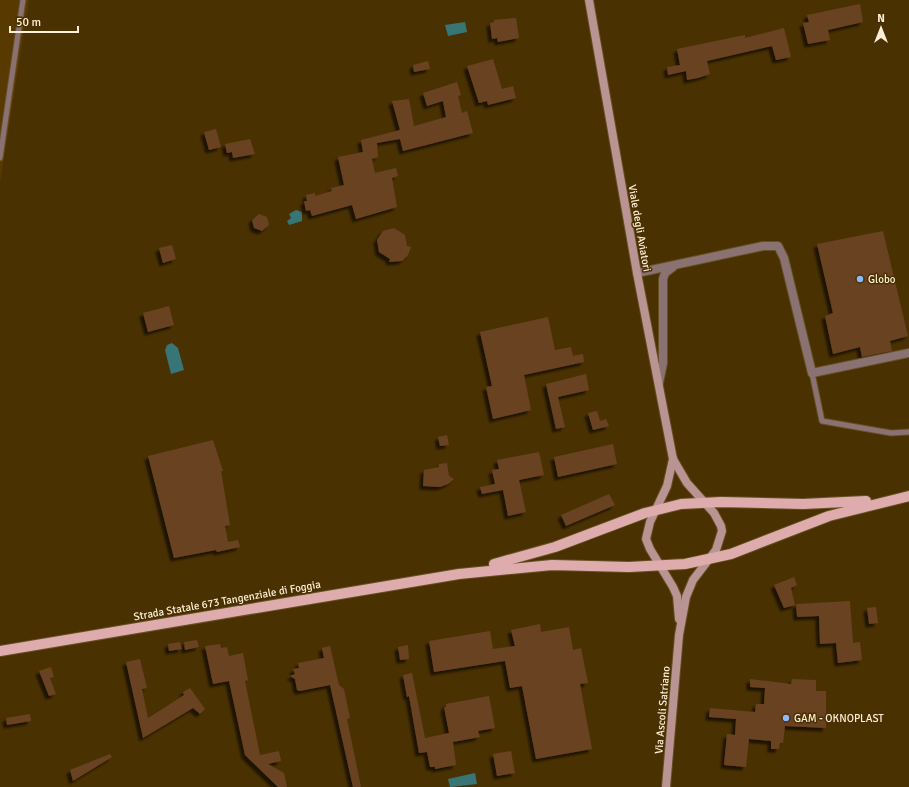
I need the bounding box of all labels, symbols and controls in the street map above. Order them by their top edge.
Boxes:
scale bar [10,8,78,34]
north arrow [861,8,901,48]
text: N [877,12,885,25]
text: 50 m [16,15,41,30]
street label: Viale degli Aviatori [625,184,654,273]
place label: Globo [868,273,896,286]
marker: Globo [855,274,865,284]
street label: Strada Statale 673 Tangenziale di Foggia [132,578,322,623]
street label: Via Ascoli Satriano [652,665,673,755]
place label: GAM - OKNOPLAST [794,712,884,725]
marker: GAM - OKNOPLAST [781,713,791,723]

